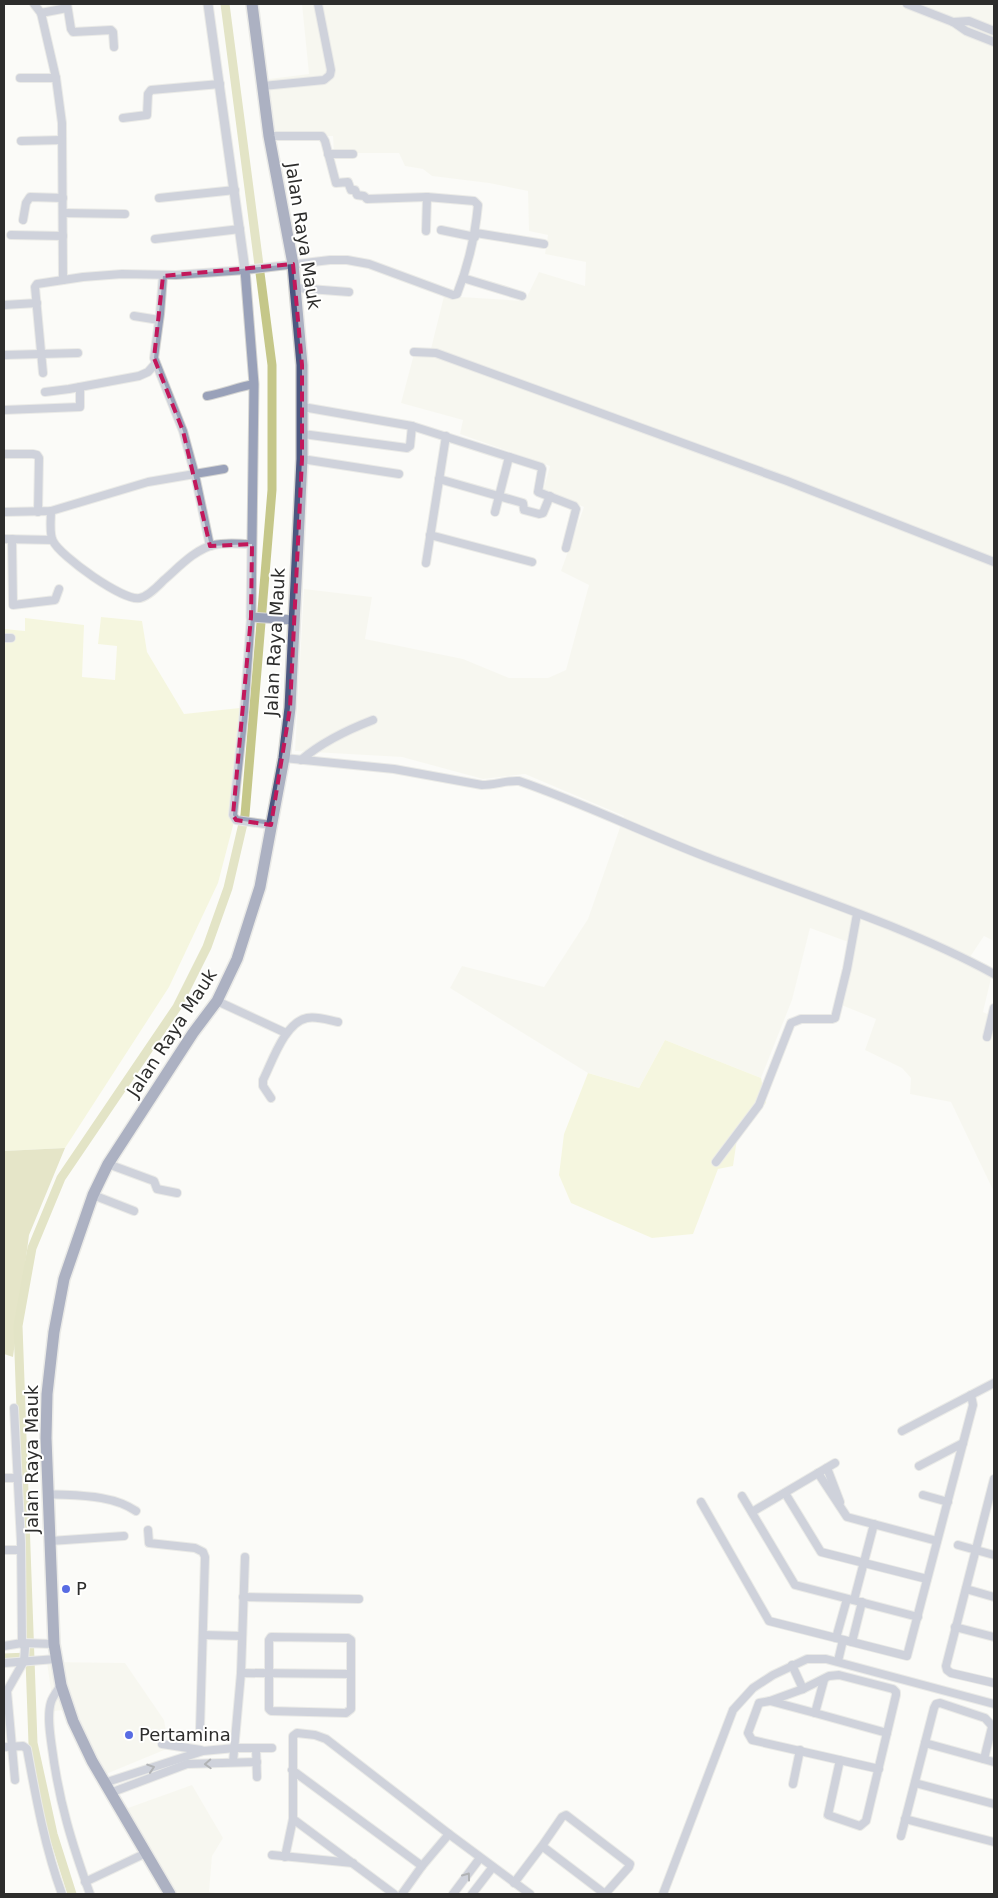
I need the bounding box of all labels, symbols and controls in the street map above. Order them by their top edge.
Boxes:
street label: Jalan Raya Mauk [281,160,326,311]
street label: Jalan Raya Mauk [260,567,289,718]
street label: Jalan Raya Mauk [122,964,221,1102]
street label: Jalan Raya Mauk [21,1384,42,1534]
place label: P [76,1578,87,1599]
marker: P [60,1583,72,1595]
place label: Pertamina [139,1724,231,1745]
marker: Pertamina [123,1729,135,1741]
one-way arrow [204,1758,212,1769]
one-way arrow [146,1764,154,1774]
one-way arrow [461,1872,470,1882]

